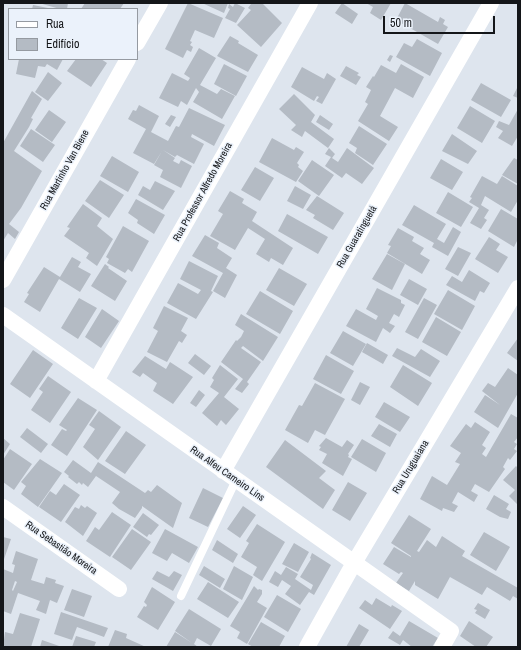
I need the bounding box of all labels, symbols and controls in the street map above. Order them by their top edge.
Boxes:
legend [8,8,138,60]
scale bar [385,8,497,34]
text: 50 m [390,15,412,31]
text: Rua [46,16,64,32]
text: Edifício [46,36,79,52]
street label: Rua Martinho Van Biene [38,128,92,212]
street label: Rua Professor Alfredo Moreira [171,140,235,244]
street label: Rua Guaratinguetá [334,204,380,270]
street label: Rua Uruguaiana [390,438,432,496]
street label: Rua Alfeu Carneiro Lins [188,444,266,504]
street label: Rua Sebastião Moreira [23,519,99,577]

